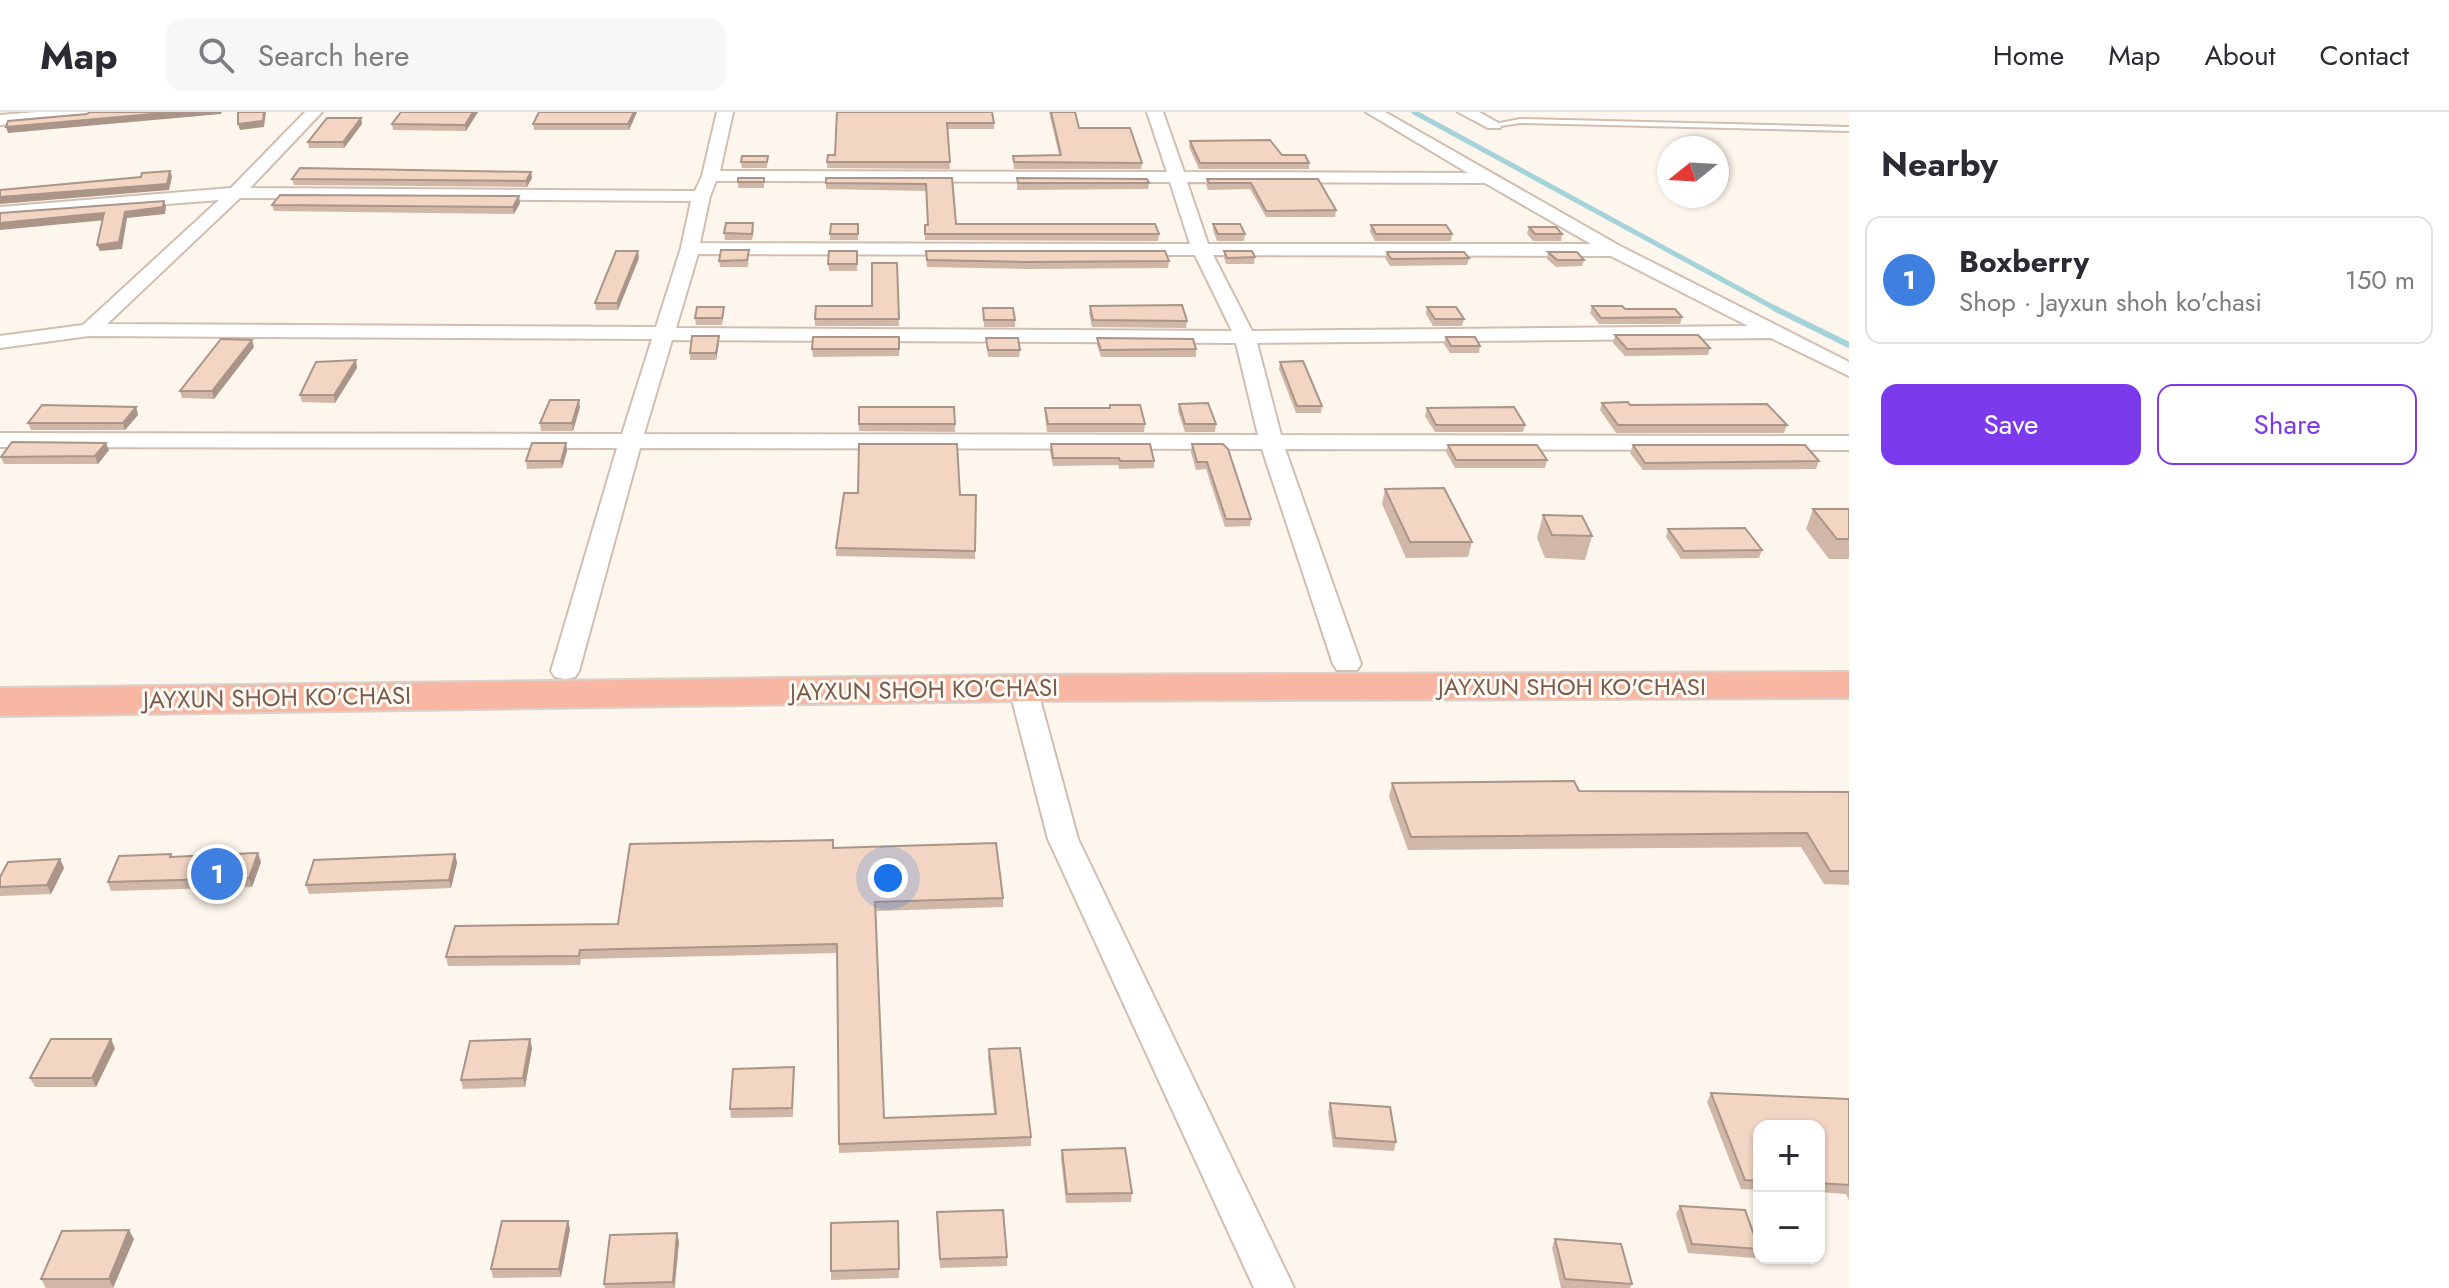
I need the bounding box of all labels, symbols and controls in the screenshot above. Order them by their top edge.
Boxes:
search box [166,19,726,91]
text: Map [40,28,118,83]
icon: search [194,33,238,77]
text: Search here [258,34,410,77]
text: Home [1993,35,2064,76]
text: Map [2108,35,2160,76]
text: About [2204,35,2276,76]
text: Contact [2320,35,2409,76]
north arrow [1657,136,1729,208]
text: Nearby [1881,140,1998,189]
text: Boxberry [1959,240,2089,283]
text: 1 [1902,261,1916,299]
text: 150 m [2345,261,2415,299]
text: Shop · Jayxun shoh ko'chasi [1959,283,2262,321]
button: Save [1881,384,2141,465]
button: Share [2157,384,2417,465]
street label: JAYXUN SHOH KO'CHASI [1435,669,1706,704]
street label: JAYXUN SHOH KO'CHASI [787,670,1058,709]
street label: JAYXUN SHOH KO'CHASI [140,678,411,717]
pin: 1 [191,844,243,904]
your location [868,858,908,898]
map controls [1753,1120,1825,1264]
button: + [1753,1120,1825,1192]
button: − [1753,1192,1825,1264]

